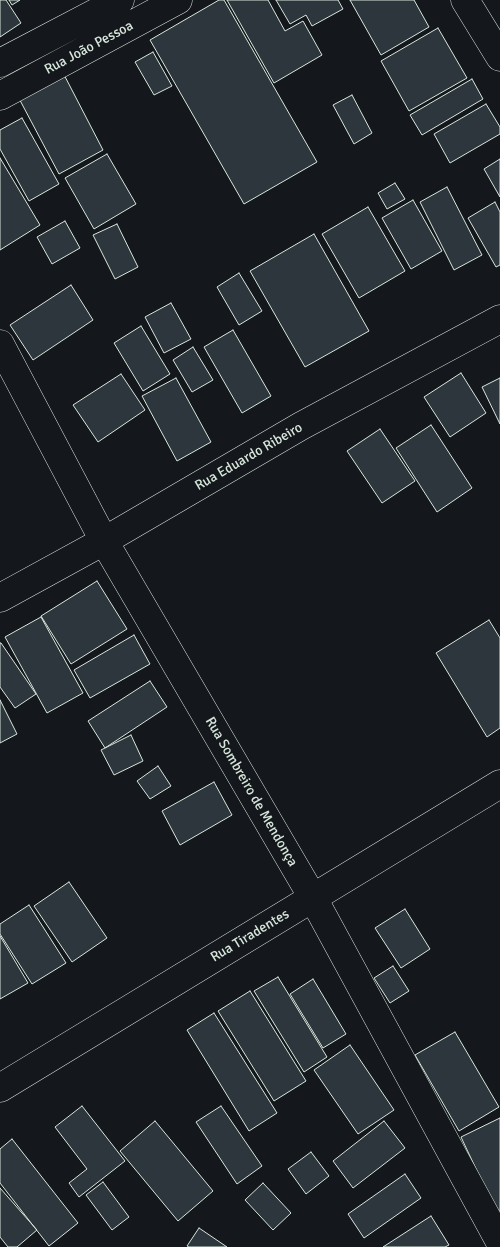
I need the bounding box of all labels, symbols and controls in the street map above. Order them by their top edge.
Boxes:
street label: Rua João Pessoa [42,18,136,78]
street label: Rua Eduardo Ribeiro [192,419,306,495]
street label: Rua Sombreiro de Mendonça [201,714,301,870]
street label: Rua Tiradentes [208,906,292,966]

